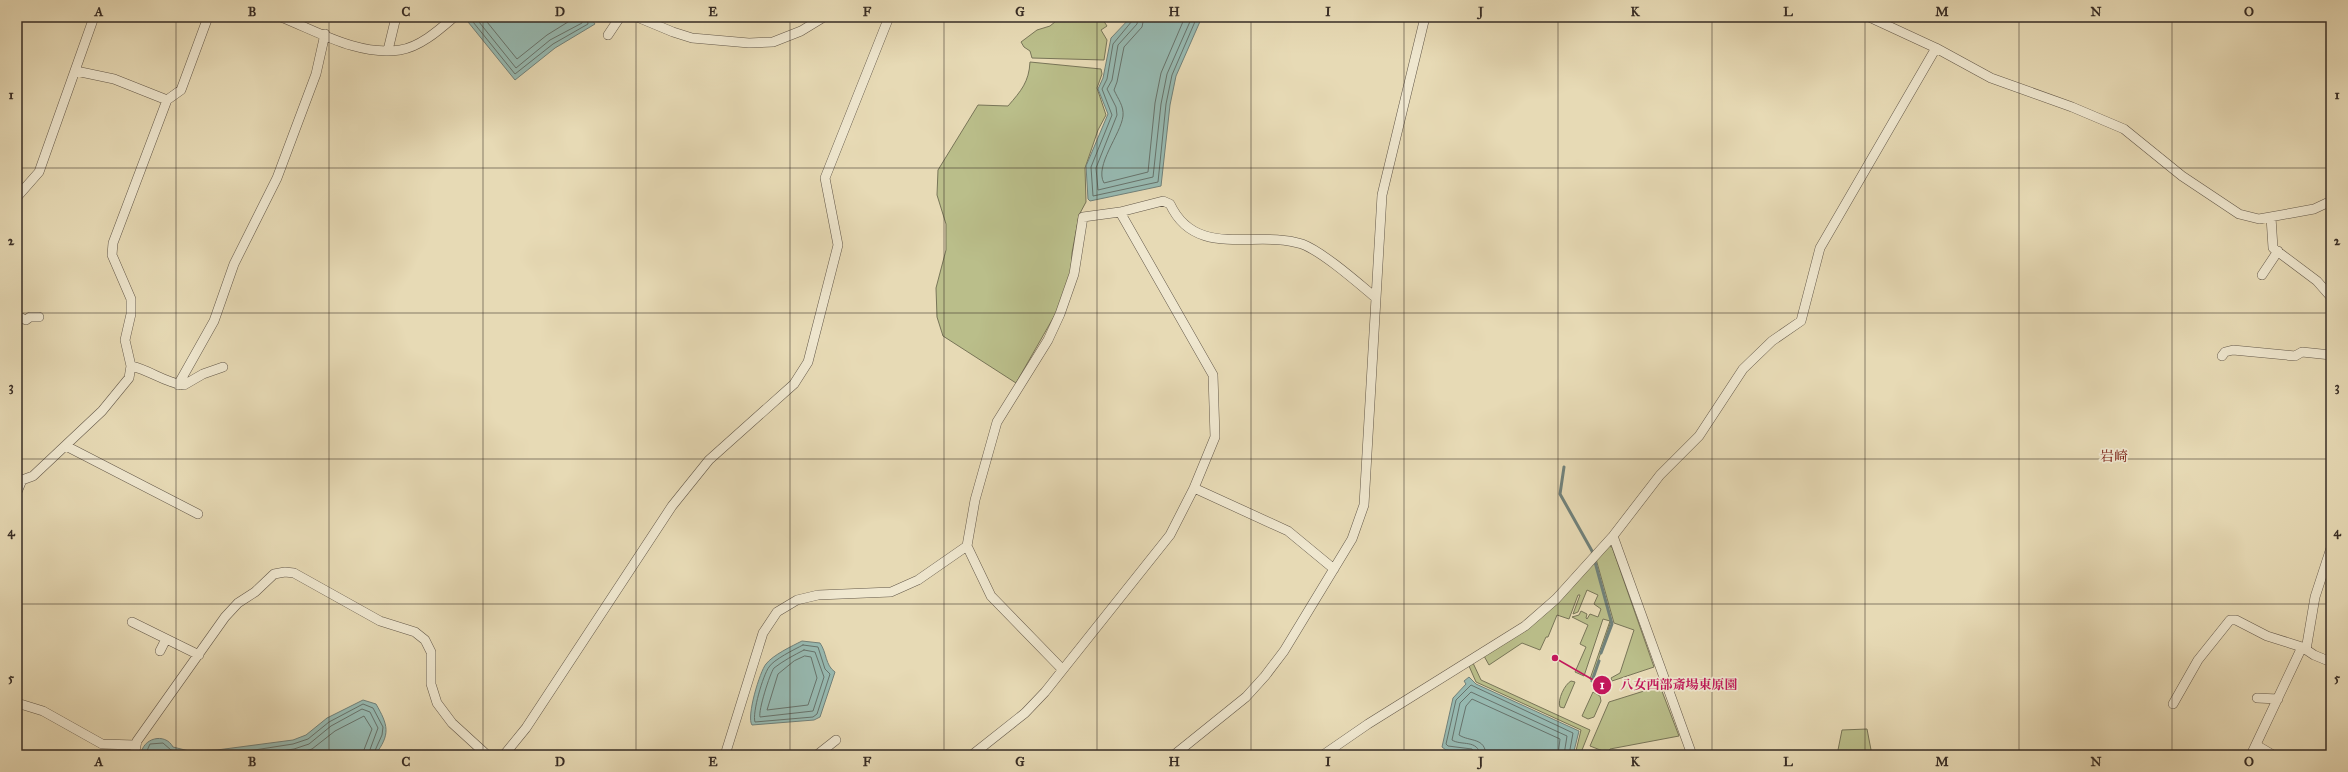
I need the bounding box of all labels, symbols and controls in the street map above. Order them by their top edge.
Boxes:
text: A [94,4,104,20]
text: B [248,4,257,20]
text: C [402,4,411,20]
text: D [555,4,565,20]
text: E [708,4,718,20]
text: F [863,4,872,20]
text: G [1015,4,1025,20]
text: H [1168,4,1180,20]
text: I [1325,4,1331,20]
text: J [1476,4,1484,20]
text: K [1630,4,1640,20]
text: L [1783,4,1793,20]
text: M [1935,4,1949,20]
text: N [2090,4,2102,20]
text: O [2244,4,2254,20]
text: 1 [8,87,14,103]
text: 1 [2334,87,2340,103]
text: 2 [8,233,15,249]
text: 2 [2334,233,2341,249]
text: 3 [8,379,14,395]
text: 3 [2334,379,2340,395]
district label: 岩崎 [2100,448,2128,465]
text: 4 [7,524,15,540]
text: 4 [2333,524,2341,540]
text: 5 [8,670,15,686]
text: 5 [2334,670,2341,686]
callout: 八女西部斎場東原園 [1592,672,1745,697]
text: 八女西部斎場東原園 [1620,677,1738,693]
text: 1 [1600,678,1605,692]
text: A [94,754,104,770]
text: B [248,754,257,770]
text: C [402,754,411,770]
text: D [555,754,565,770]
text: E [708,754,718,770]
text: F [863,754,872,770]
text: G [1015,754,1025,770]
text: H [1168,754,1180,770]
text: I [1325,754,1331,770]
text: J [1476,754,1484,770]
text: K [1630,754,1640,770]
text: L [1783,754,1793,770]
text: M [1935,754,1949,770]
text: N [2090,754,2102,770]
text: O [2244,754,2254,770]

